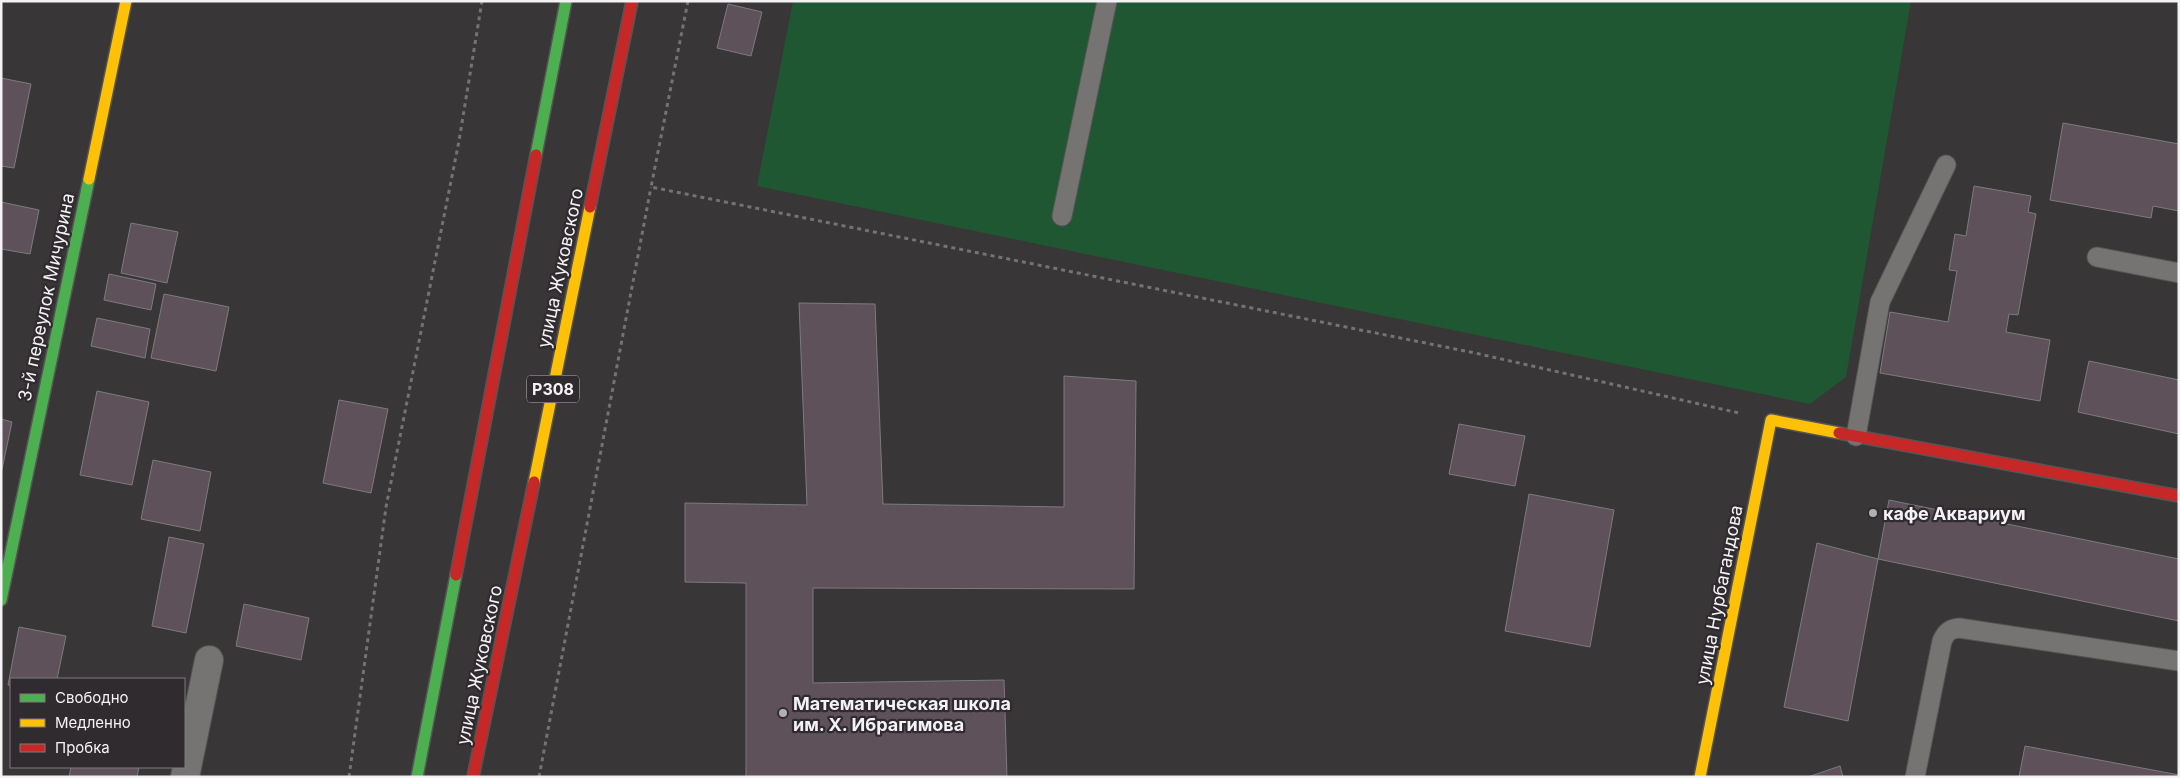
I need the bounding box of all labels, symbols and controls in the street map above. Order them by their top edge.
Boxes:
street label: улица Жуковского [533,186,587,350]
street label: 3-й переулок Мичурина [14,191,78,403]
road number: P308 [527,376,579,402]
street label: улица Нурбагандова [1691,503,1747,687]
place label: кафе Аквариум [1883,503,2026,524]
marker: кафе Аквариум [1867,507,1879,519]
street label: улица Жуковского [452,583,506,747]
legend [10,678,185,768]
text: Свободно [55,688,129,707]
place label: Математическая школа им. Х. Ибрагимова [793,693,1011,735]
marker: Математическая школа им. Х. Ибрагимова [777,707,789,719]
text: Медленно [55,713,131,732]
text: Пробка [55,738,110,757]

